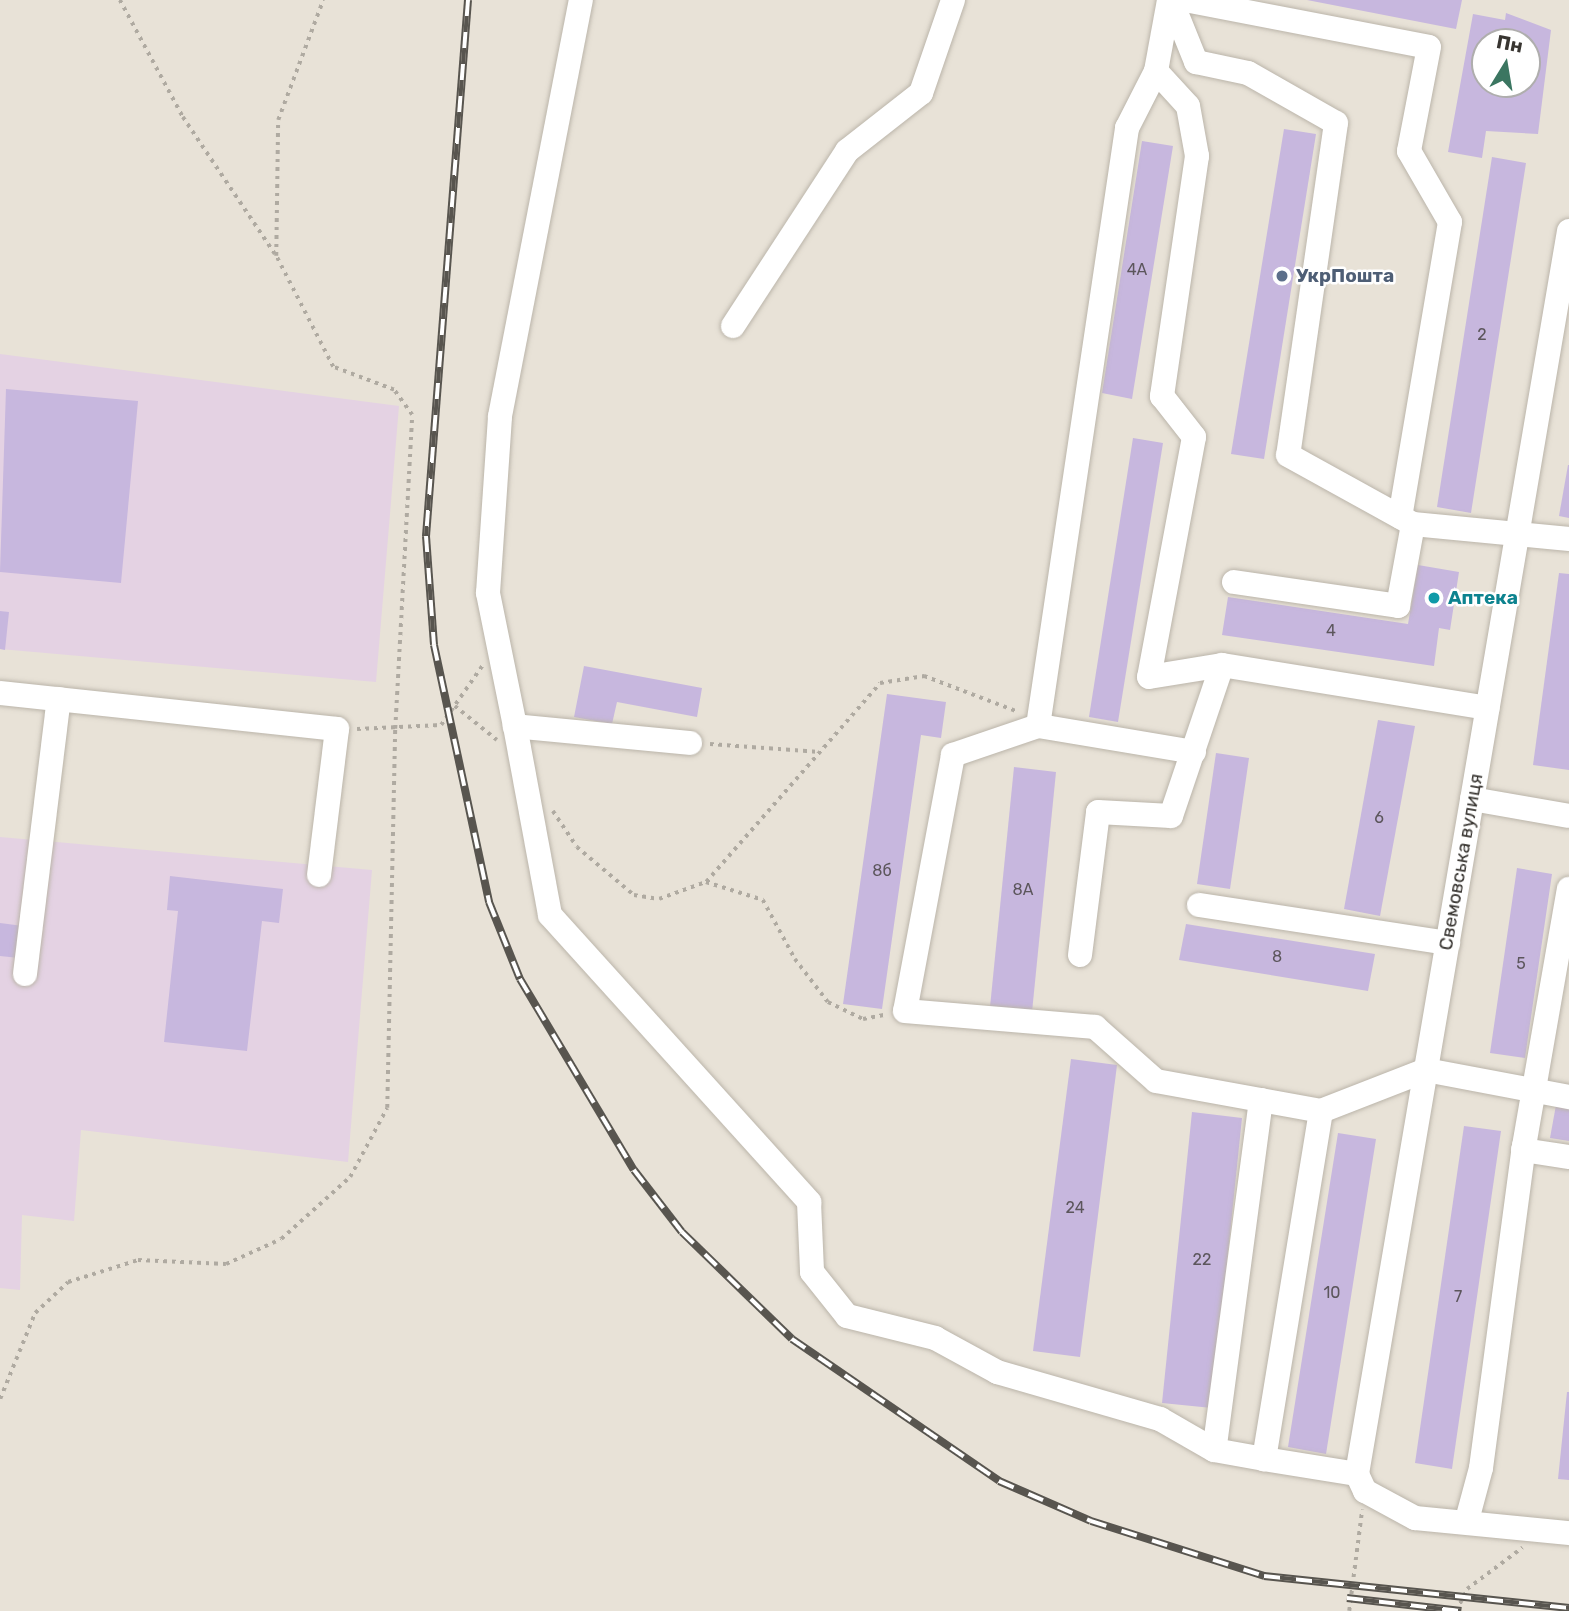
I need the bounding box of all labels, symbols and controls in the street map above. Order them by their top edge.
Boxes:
north arrow [1471,28,1541,98]
text: Пн [1495,30,1525,58]
house number: 4А [1127,260,1147,280]
place label: УкрПошта [1296,265,1394,287]
marker: УкрПошта [1274,268,1290,284]
house number: 2 [1477,325,1487,345]
place label: Аптека [1448,587,1518,609]
marker: Аптека [1426,590,1442,606]
house number: 4 [1326,621,1336,641]
street label: Свемовська вулиця [1434,772,1488,952]
house number: 6 [1374,808,1384,828]
house number: 8б [872,861,892,881]
house number: 8А [1013,880,1033,900]
house number: 8 [1272,947,1282,967]
house number: 5 [1516,954,1526,974]
house number: 24 [1065,1198,1085,1218]
house number: 22 [1193,1250,1211,1270]
house number: 10 [1323,1283,1341,1303]
house number: 7 [1454,1287,1462,1307]

